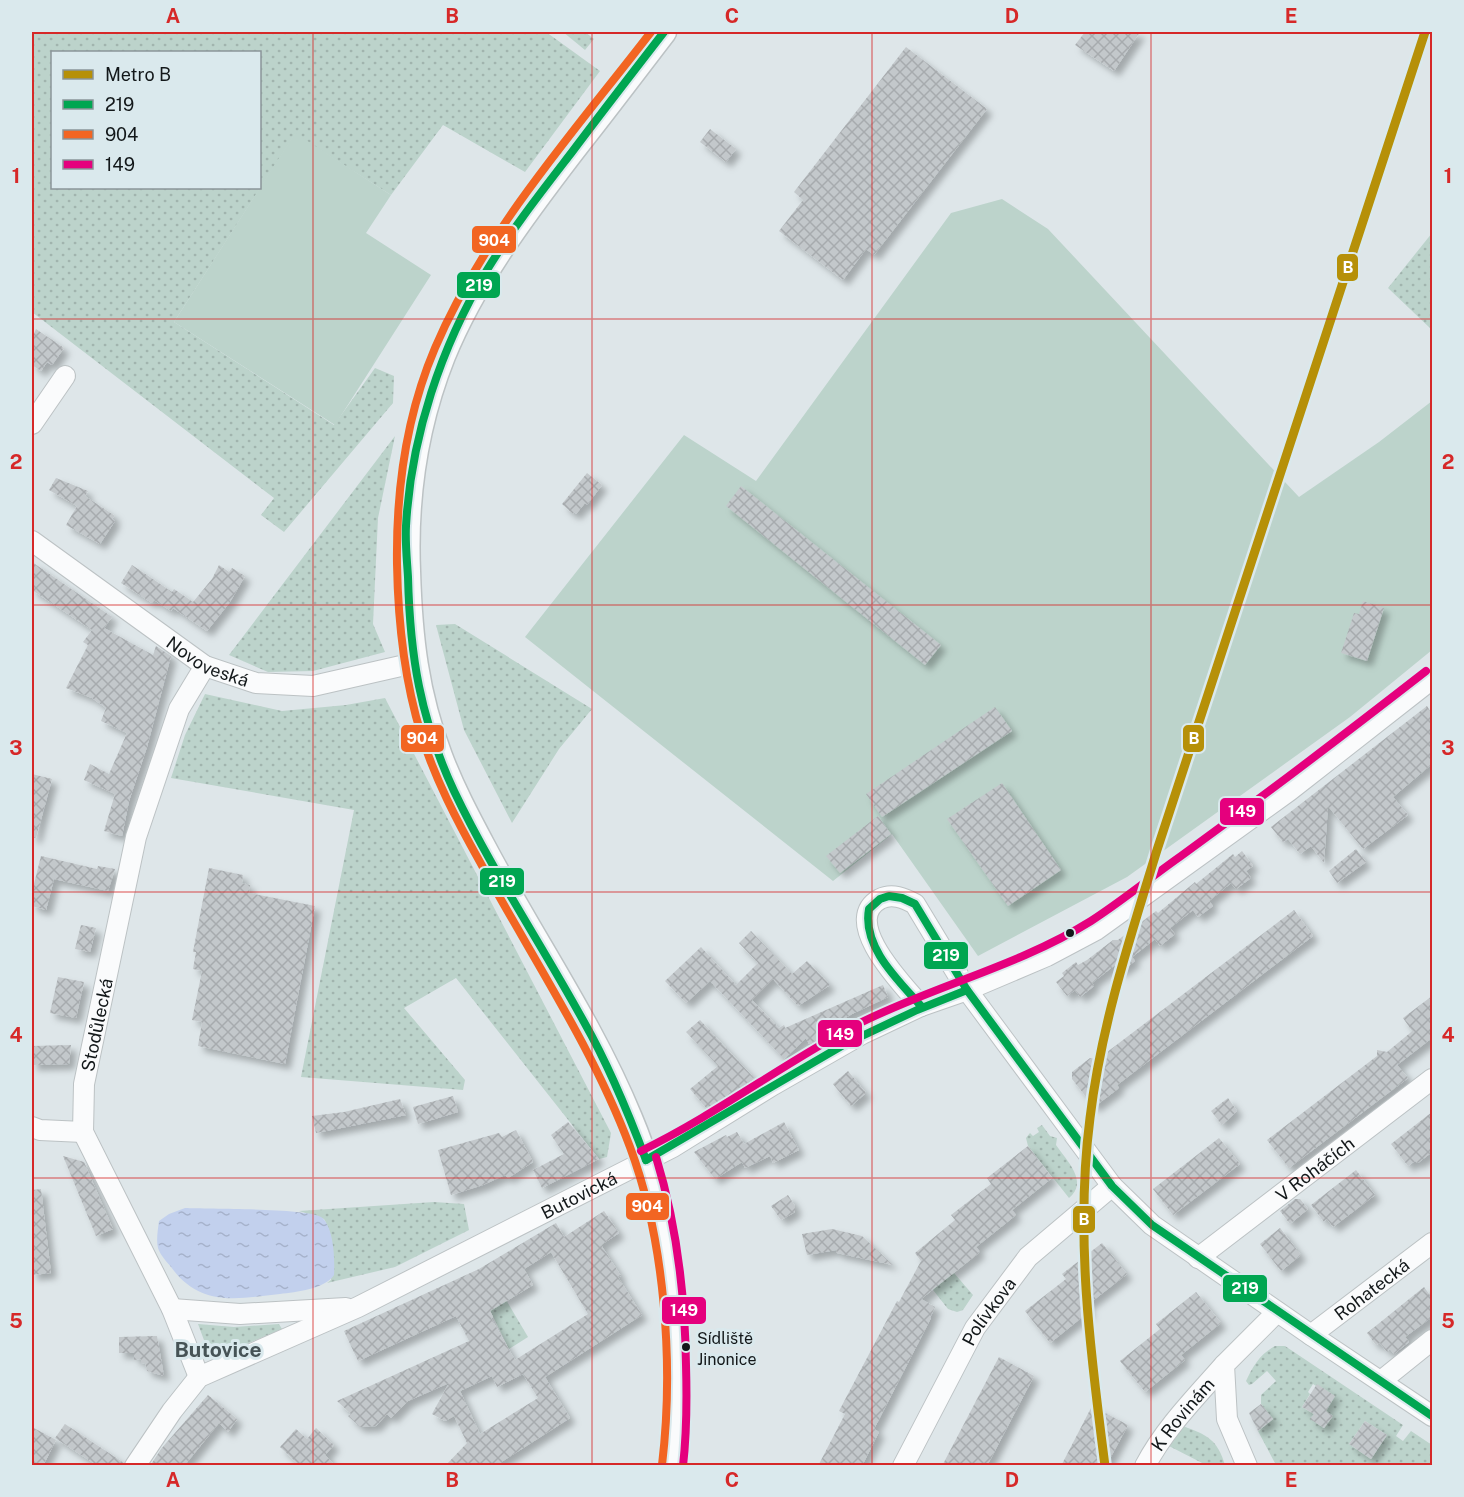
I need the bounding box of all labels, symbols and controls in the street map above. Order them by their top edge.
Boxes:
text: A [166,4,180,28]
text: B [445,4,459,28]
text: C [725,4,739,28]
text: D [1005,4,1019,28]
text: E [1285,4,1297,28]
legend [51,51,261,189]
text: Metro B [105,64,171,85]
text: 219 [105,94,134,115]
text: 904 [105,124,138,145]
text: 149 [105,154,135,175]
text: 1 [12,164,20,188]
text: 1 [1444,164,1452,188]
line badge: 904 [471,225,517,254]
text: 904 [478,231,510,250]
line badge: B [1336,253,1359,282]
text: B [1343,258,1354,277]
line badge: 219 [456,271,501,299]
text: 219 [465,276,493,295]
text: 2 [10,450,22,474]
text: 2 [1442,450,1454,474]
street label: Novoveská [163,631,252,690]
line badge: 904 [400,724,445,753]
line badge: B [1182,724,1205,753]
text: 904 [406,729,438,748]
text: B [1189,729,1200,748]
text: 3 [9,736,23,760]
text: 3 [1441,736,1455,760]
line badge: 149 [1219,797,1265,826]
text: 149 [1228,802,1256,821]
line badge: 219 [479,867,525,896]
text: 219 [488,872,516,891]
unlabelled marker [1064,927,1076,939]
line badge: 219 [923,941,969,970]
text: 219 [932,946,960,965]
street label: Stodůlecká [76,976,117,1073]
line badge: 149 [817,1019,863,1048]
text: 4 [9,1023,23,1047]
text: 4 [1441,1023,1455,1047]
text: 149 [826,1025,854,1044]
street label: V Roháčích [1271,1132,1358,1205]
street label: Butovická [537,1167,620,1223]
line badge: 904 [625,1192,670,1221]
text: 904 [631,1197,663,1216]
line badge: B [1072,1205,1096,1234]
text: B [1079,1210,1090,1229]
street label: Rohatecká [1330,1254,1413,1324]
street label: Polívkova [957,1273,1020,1349]
line badge: 219 [1222,1274,1268,1303]
text: 219 [1231,1279,1259,1298]
line badge: 149 [661,1296,707,1325]
text: 149 [670,1301,698,1320]
text: 5 [9,1309,23,1333]
text: 5 [1441,1309,1455,1333]
place label: Sídliště Jinonice [697,1329,756,1369]
district label: Butovice [174,1337,262,1362]
marker: Sídliště Jinonice [680,1341,692,1353]
street label: K Rovinám [1146,1373,1218,1455]
text: A [166,1468,180,1492]
text: B [445,1468,459,1492]
text: C [725,1468,739,1492]
text: D [1005,1468,1019,1492]
text: E [1285,1468,1297,1492]

